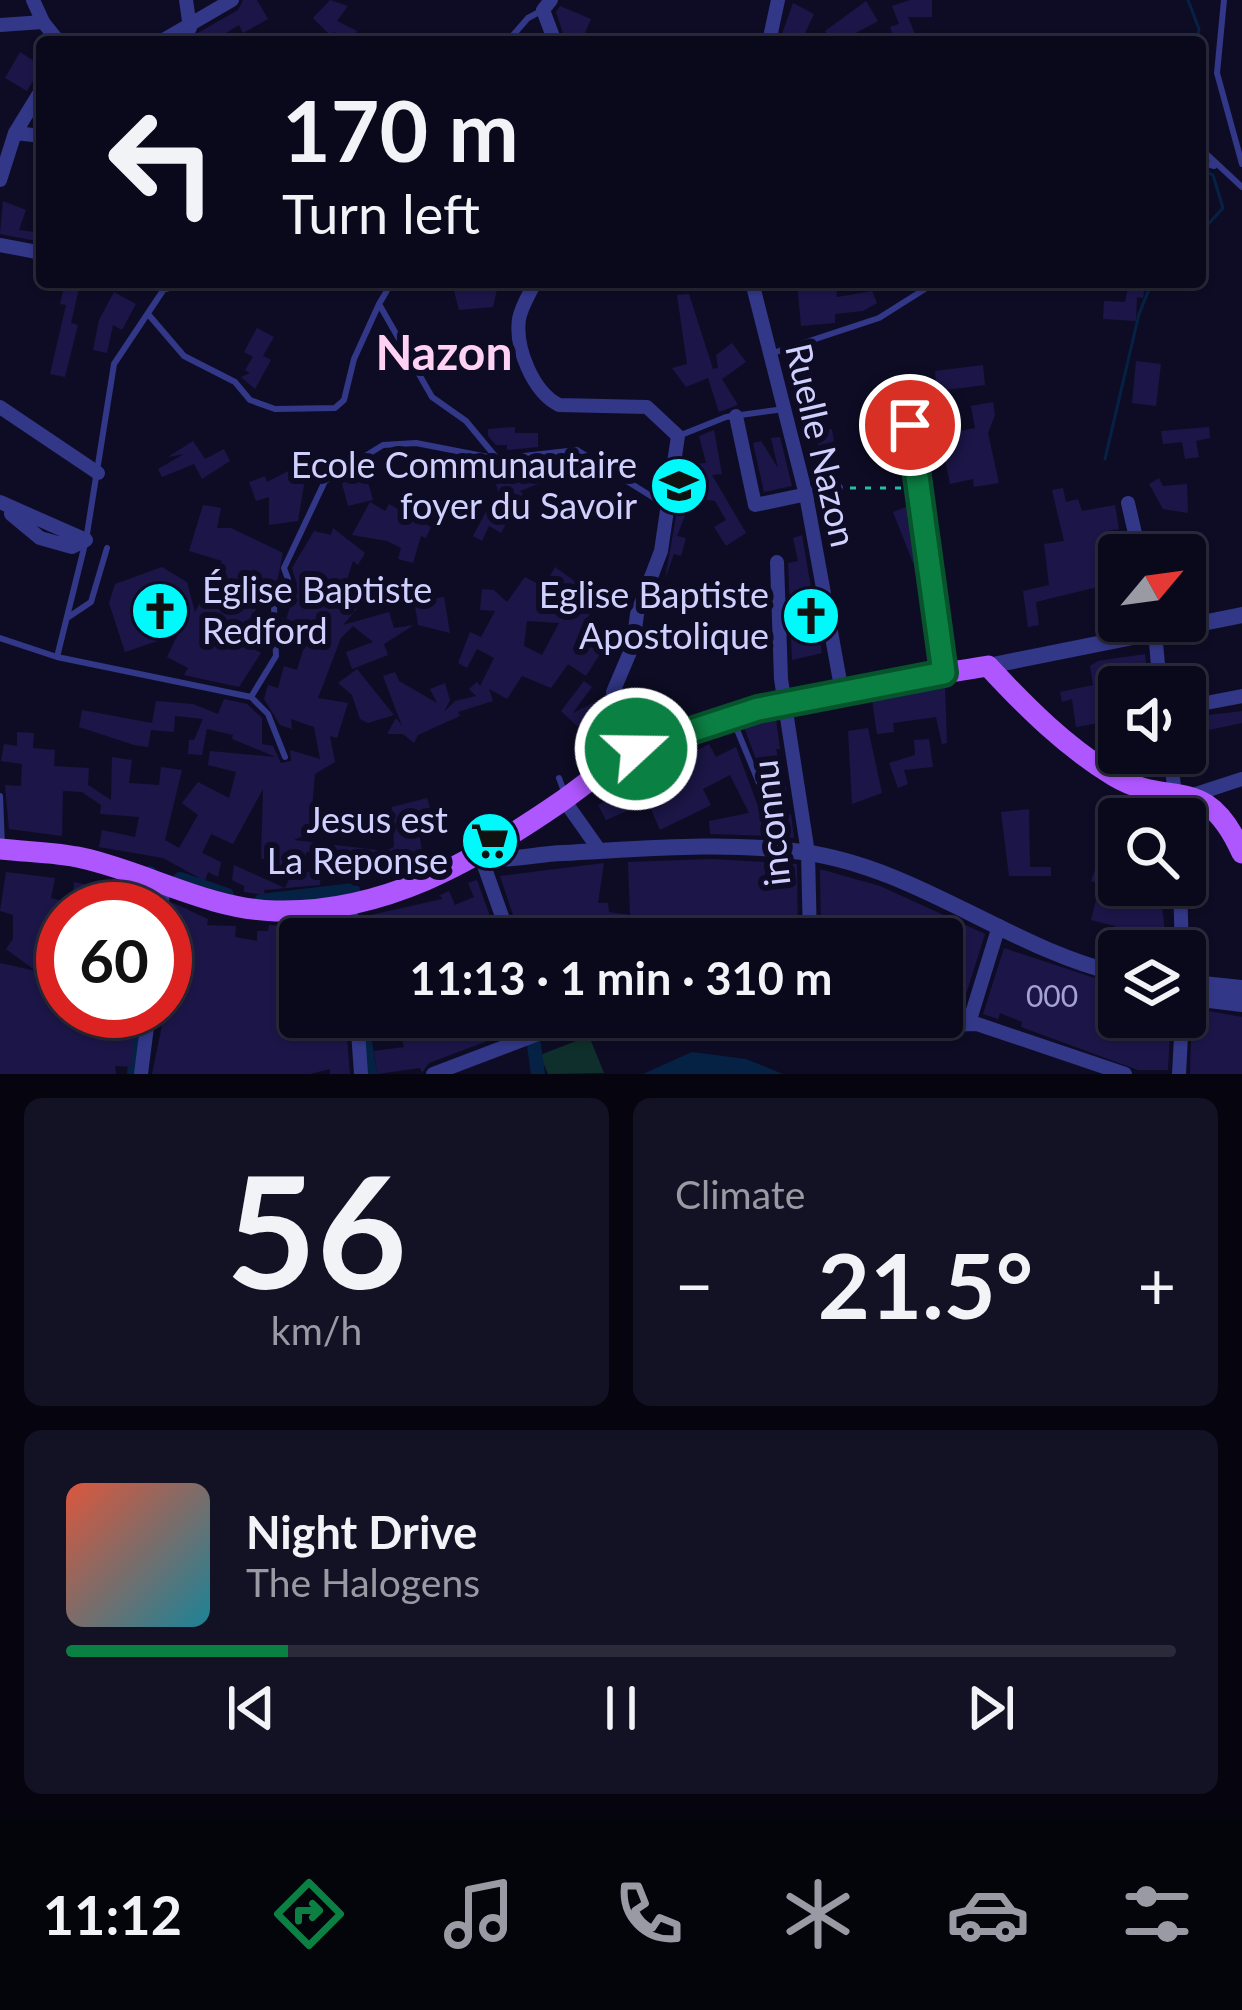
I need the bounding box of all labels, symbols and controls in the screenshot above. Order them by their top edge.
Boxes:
text: 170 m [282,79,519,180]
icon: left [84,84,240,240]
text: Turn left [282,181,480,246]
district label: Nazon [376,323,513,380]
street label: Ruelle Nazon [777,339,867,551]
pin [859,374,961,476]
icon: arrive [877,392,943,458]
place label: Ecole Communautaire foyer du Savoir [291,442,637,527]
school or university icon: Ecole Communautaire foyer du Savoir [648,455,710,517]
north arrow [1098,534,1206,642]
map controls [1098,534,1206,1038]
place label: Église Baptiste Redford [202,567,432,652]
place label: Eglise Baptiste Apostolique [539,572,769,657]
church icon: Église Baptiste Redford [129,580,191,642]
church icon: Eglise Baptiste Apostolique [780,585,842,647]
button: sound [1098,666,1206,774]
position arrow [573,686,699,812]
street label: inconnu [742,758,798,888]
place label: Jesus est La Reponse [267,797,448,882]
button: search [1098,798,1206,906]
supermarket icon: Jesus est La Reponse [459,810,521,872]
speed limit sign: 60 [36,882,192,1038]
button: layers [1098,930,1206,1038]
text: 11:13 · 1 min · 310 m [410,951,832,1005]
house number: 000 [1026,977,1078,1013]
text: 56 [226,1135,407,1322]
text: Climate [675,1171,805,1217]
text: 21.5° [818,1230,1033,1338]
text: − [675,1245,713,1324]
text: + [1138,1245,1176,1324]
text: km/h [271,1307,362,1353]
text: Night Drive [246,1505,477,1559]
text: The Halogens [246,1559,480,1605]
icon: previous [218,1675,284,1741]
icon: pause [588,1675,654,1741]
icon: next [958,1675,1024,1741]
icon: directions [267,1872,351,1956]
icon: music [437,1872,521,1956]
icon: phone [607,1872,691,1956]
icon: climate [776,1872,860,1956]
icon: car [946,1872,1030,1956]
icon: filters [1115,1872,1199,1956]
text: 11:12 [43,1882,182,1947]

